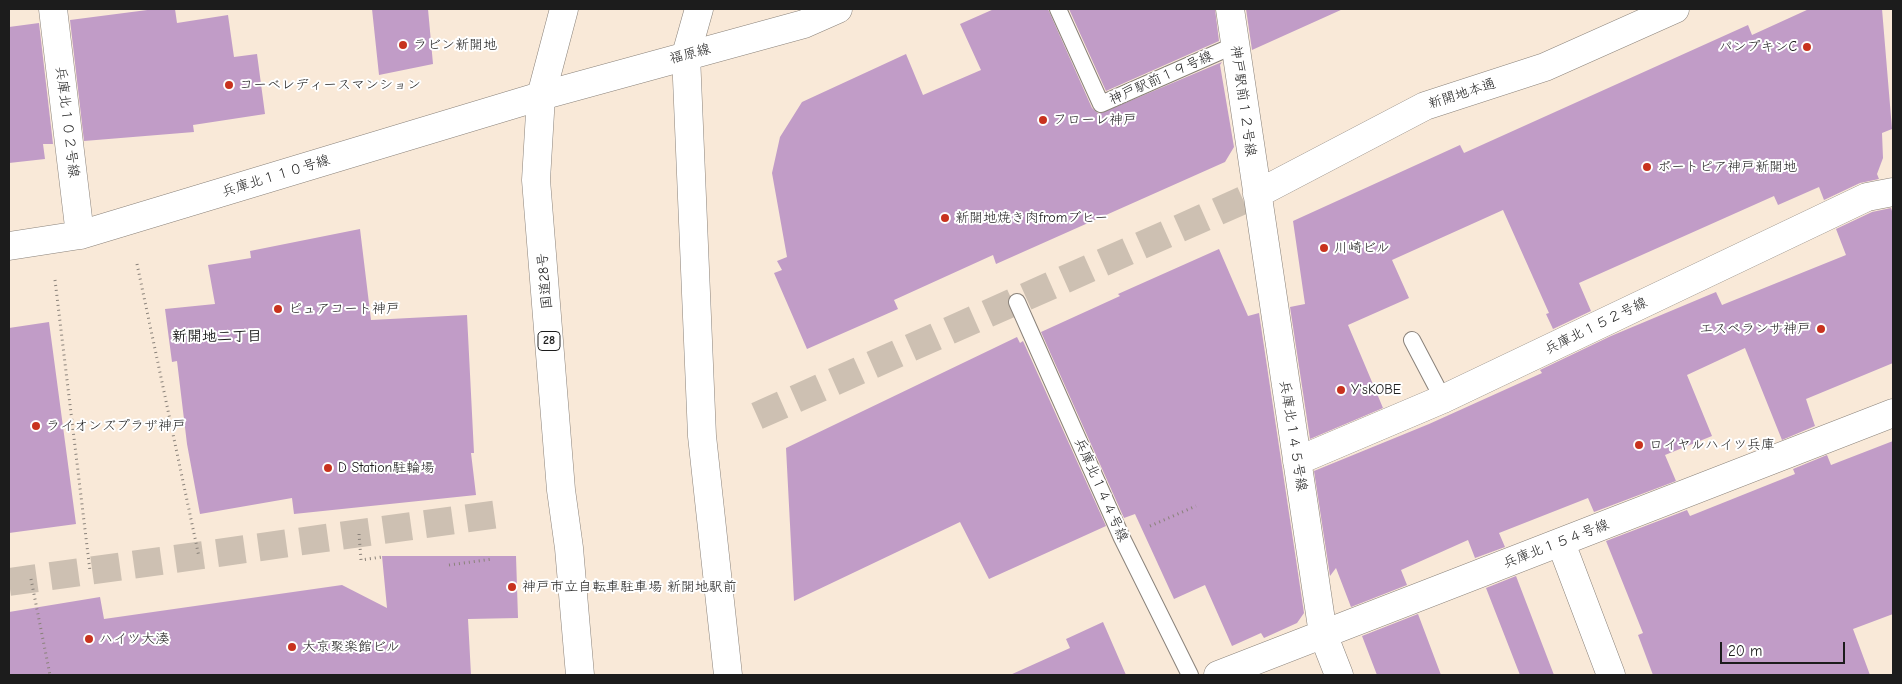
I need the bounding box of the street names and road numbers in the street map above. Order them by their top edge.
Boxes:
street label: 福原線 [668,40,712,68]
street label: 神戸駅前１２号線 [1227,44,1259,158]
street label: 神戸駅前１９号線 [1106,48,1216,108]
street label: 兵庫北１０２号線 [52,65,82,179]
street label: 新開地本通 [1426,75,1498,113]
street label: 兵庫北１１０号線 [220,152,332,200]
street label: 国道28号 [534,252,556,310]
street label: 兵庫北１５２号線 [1542,294,1650,358]
road number: 28 [538,332,560,351]
street label: 兵庫北１４５号線 [1276,379,1310,493]
street label: 兵庫北１４４号線 [1071,435,1131,545]
street label: 兵庫北１５４号線 [1501,516,1611,572]

